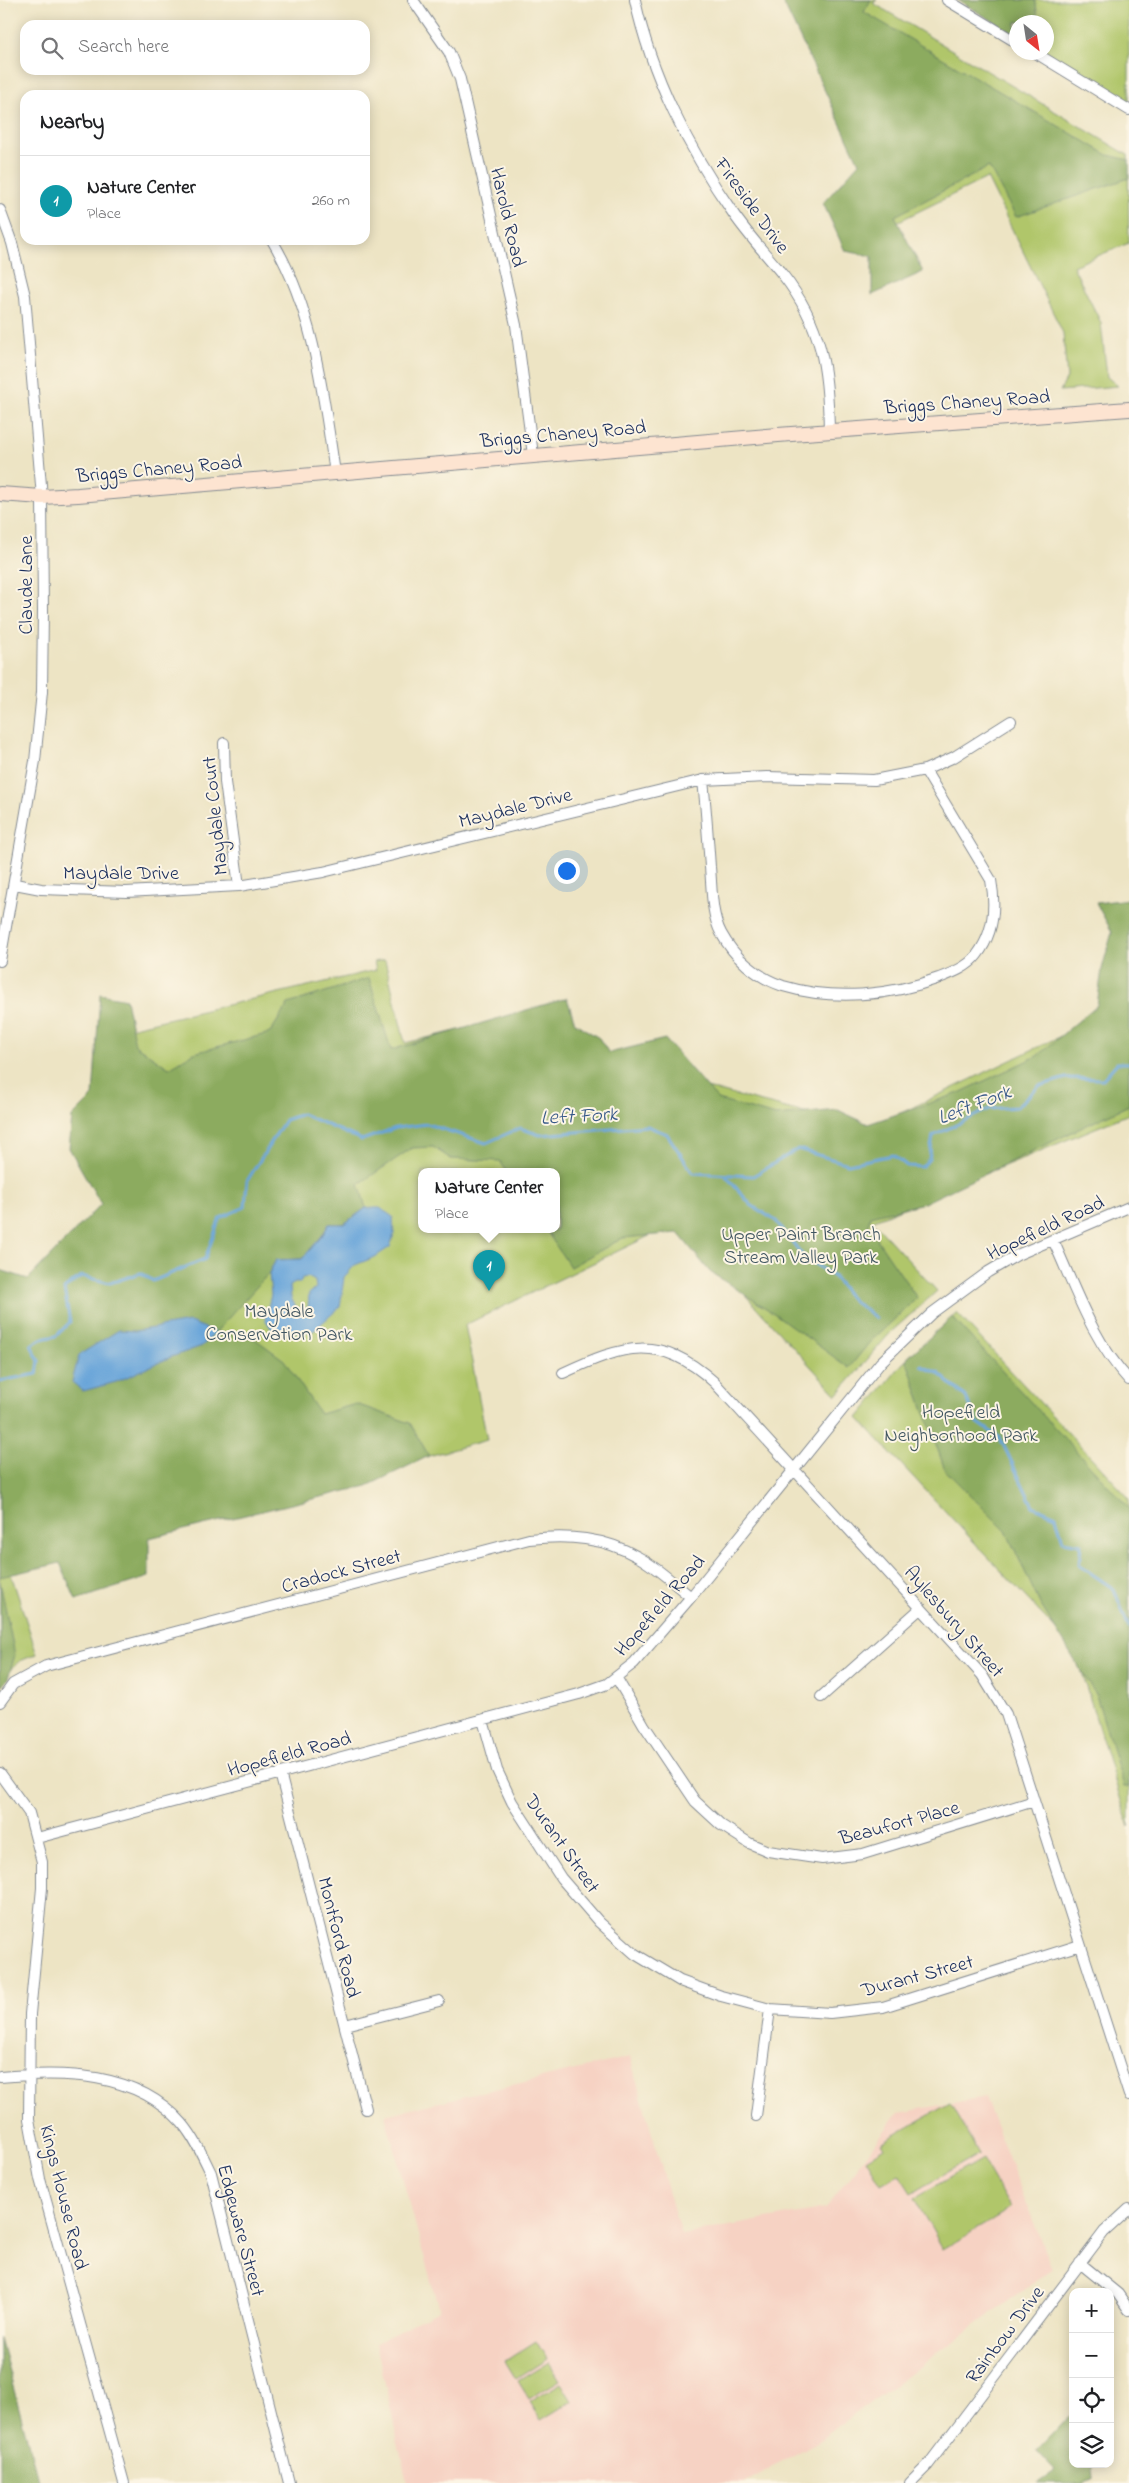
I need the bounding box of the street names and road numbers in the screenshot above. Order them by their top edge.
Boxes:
street label: Fireside Drive [706,152,796,261]
street label: Harold Road [481,165,532,270]
street label: Briggs Chaney Road [882,383,1051,425]
street label: Briggs Chaney Road [478,414,647,458]
street label: Briggs Chaney Road [74,449,243,493]
street label: Claude Lane [13,536,42,634]
street label: Maydale Court [196,754,237,877]
street label: Maydale Drive [456,781,575,838]
street label: Maydale Drive [63,860,179,889]
street label: Hopefield Road [982,1189,1110,1269]
street label: Cradock Street [279,1542,405,1602]
street label: Hopefield Road [608,1549,713,1664]
street label: Aylesbury Street [896,1560,1010,1685]
street label: Hopefield Road [225,1725,355,1786]
street label: Durant Street [516,1788,606,1900]
street label: Beaufort Place [835,1794,963,1855]
street label: Montford Road [309,1874,367,2001]
street label: Durant Street [857,1948,977,2007]
street label: Kings House Road [30,2122,95,2273]
street label: Edgeware Street [207,2161,271,2301]
street label: Rainbow Drive [959,2280,1053,2391]

